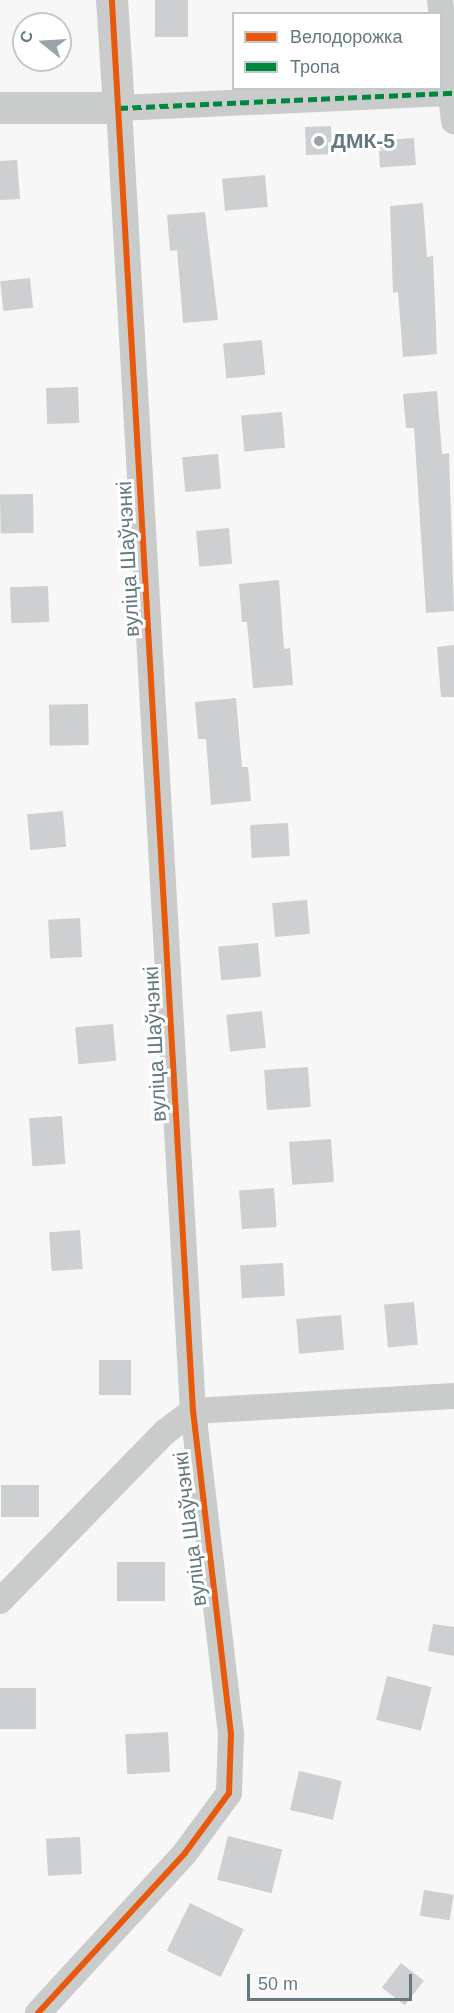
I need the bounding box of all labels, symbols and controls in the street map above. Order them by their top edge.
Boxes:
north arrow [12,12,72,72]
legend [232,12,442,90]
text: Велодорожка [290,27,402,47]
text: С [16,29,36,45]
text: Тропа [290,57,340,77]
place label: ДМК-5 [331,128,395,154]
marker: ДМК-5 [312,134,326,148]
street label: вуліца Шаўчэнкі [111,481,145,637]
street label: вуліца Шаўчэнкі [138,966,172,1122]
street label: вуліца Шаўчэнкі [168,1450,212,1608]
scale bar [250,1962,415,2000]
text: 50 m [258,1974,298,1994]

